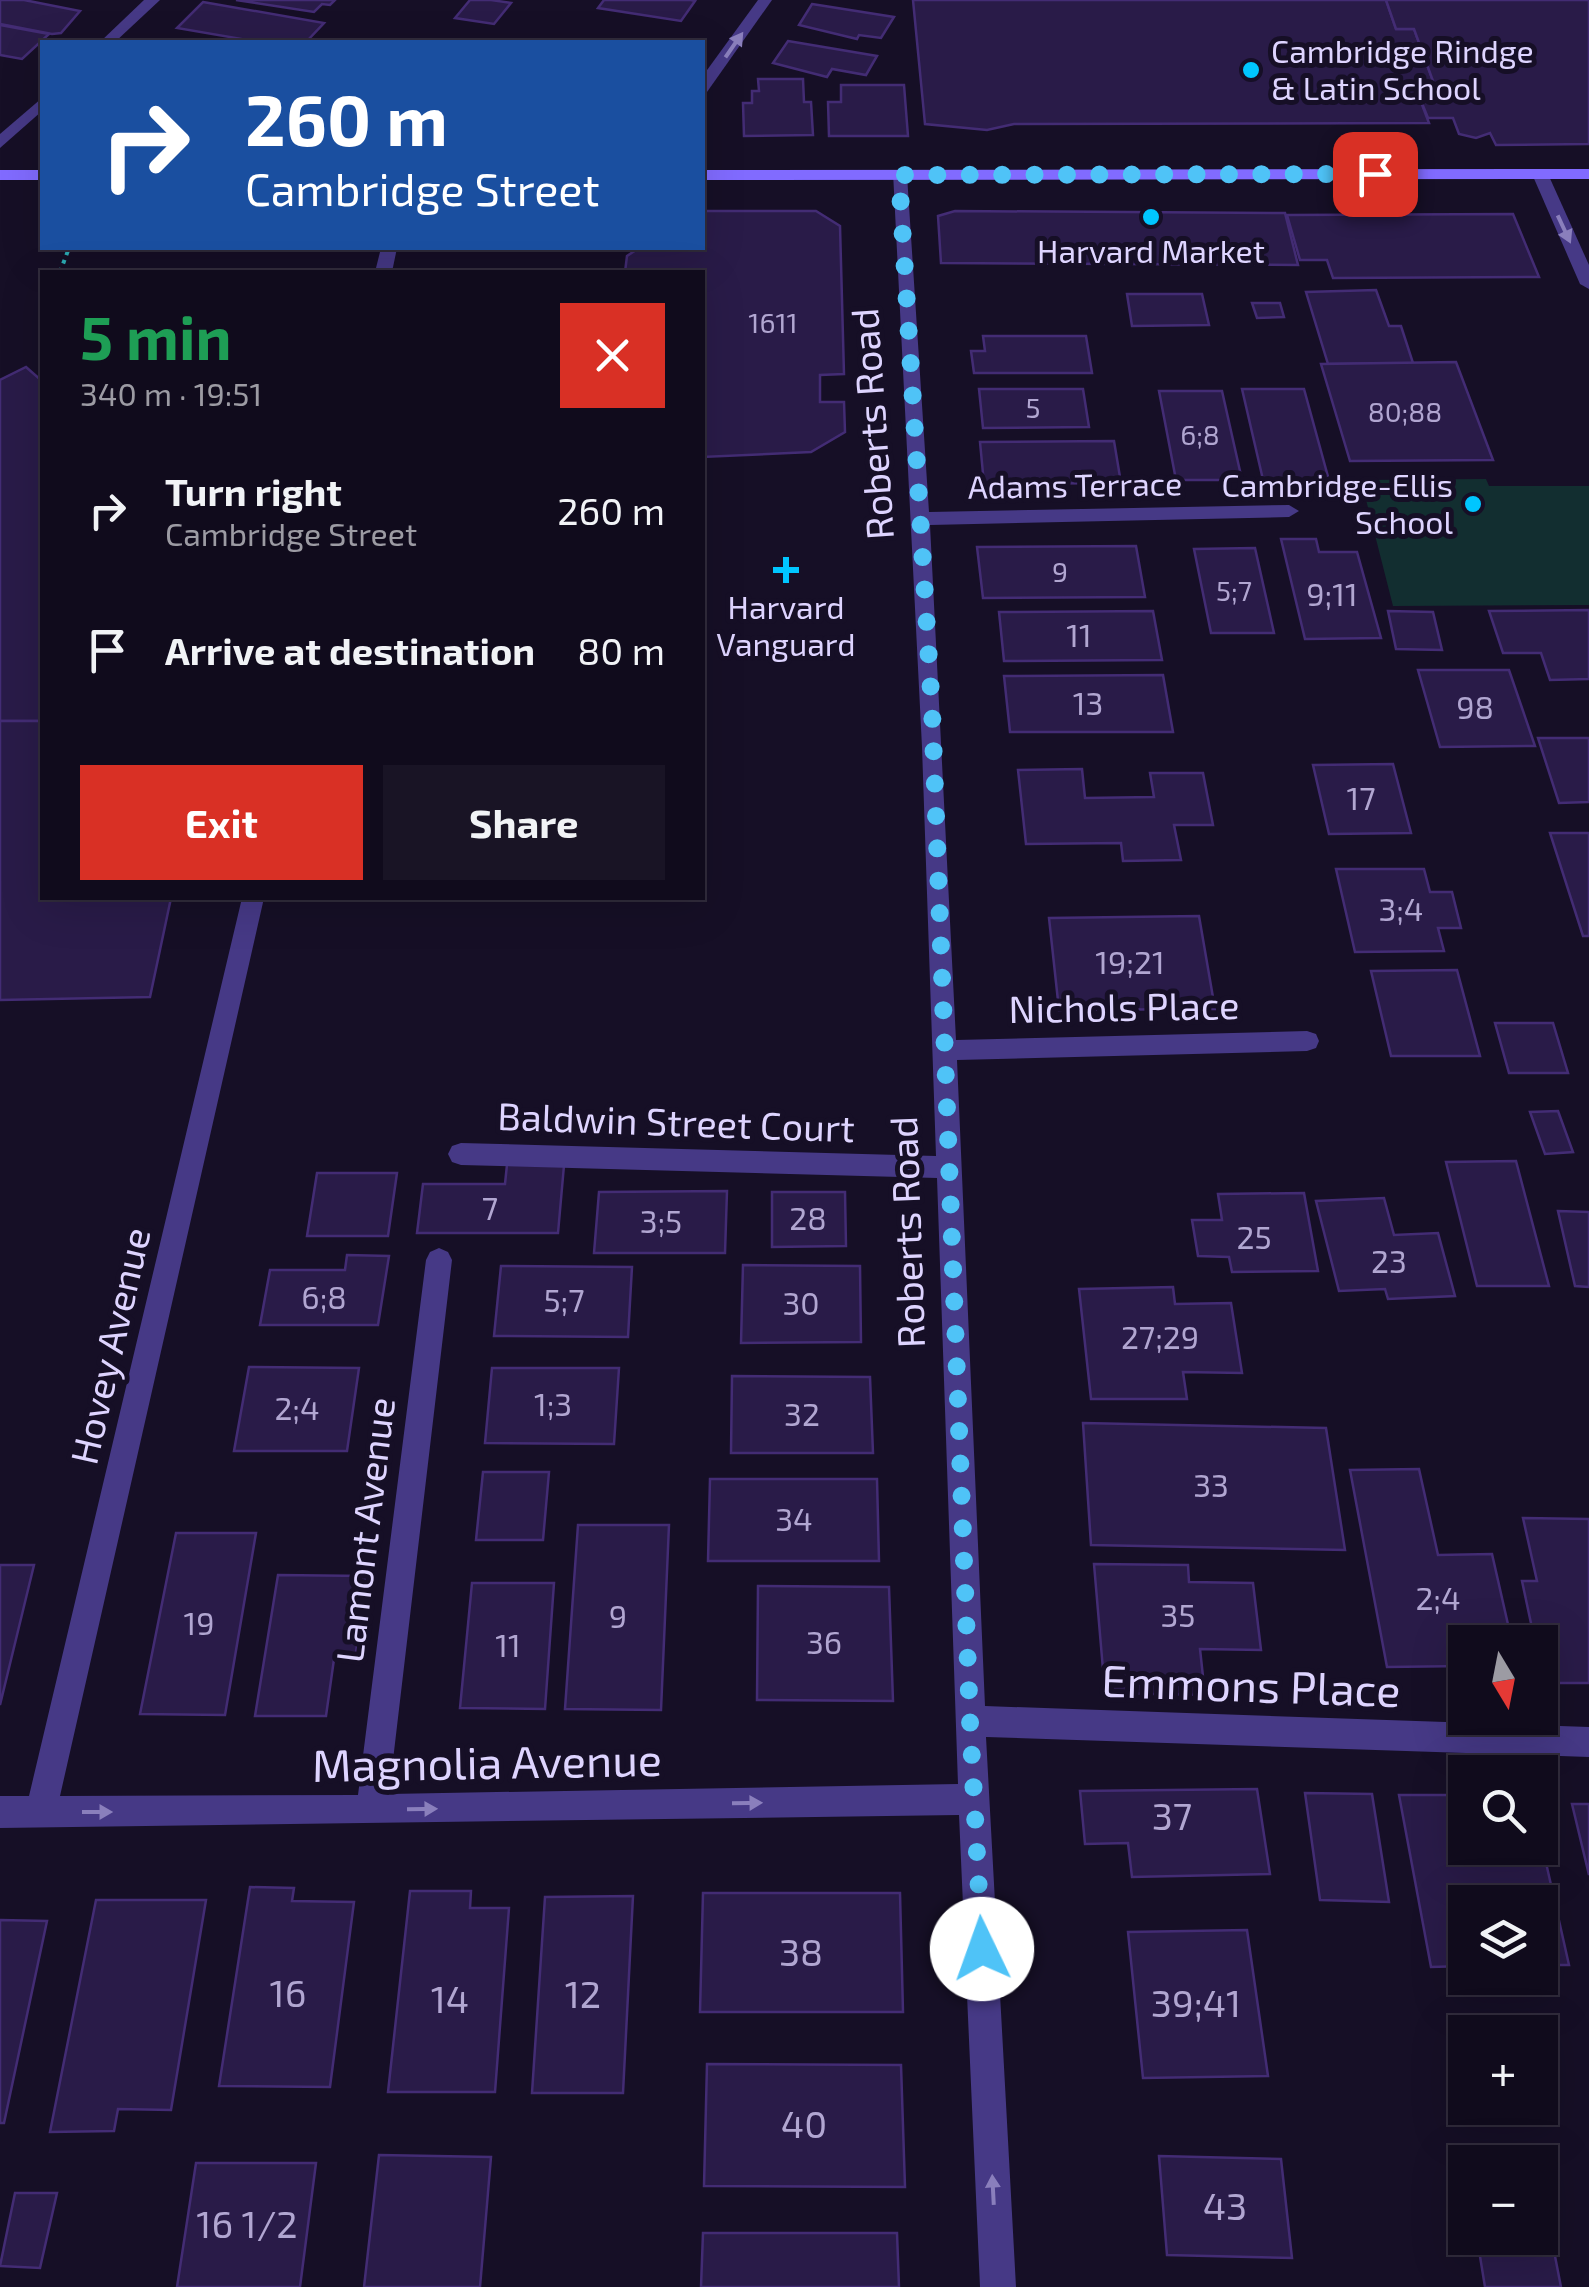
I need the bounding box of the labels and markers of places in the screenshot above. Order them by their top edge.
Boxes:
place label: Cambridge Rindge & Latin School [1271,31,1534,106]
marker: Cambridge Rindge & Latin School [1240,59,1262,81]
pin [1333,132,1418,217]
marker: Harvard Market [1140,206,1162,228]
place label: Harvard Market [1037,231,1265,269]
place label: Cambridge-Ellis School [1221,465,1453,540]
marker: Cambridge-Ellis School [1462,493,1484,515]
marker: Harvard Vanguard [773,557,799,583]
place label: Harvard Vanguard [716,587,856,662]

